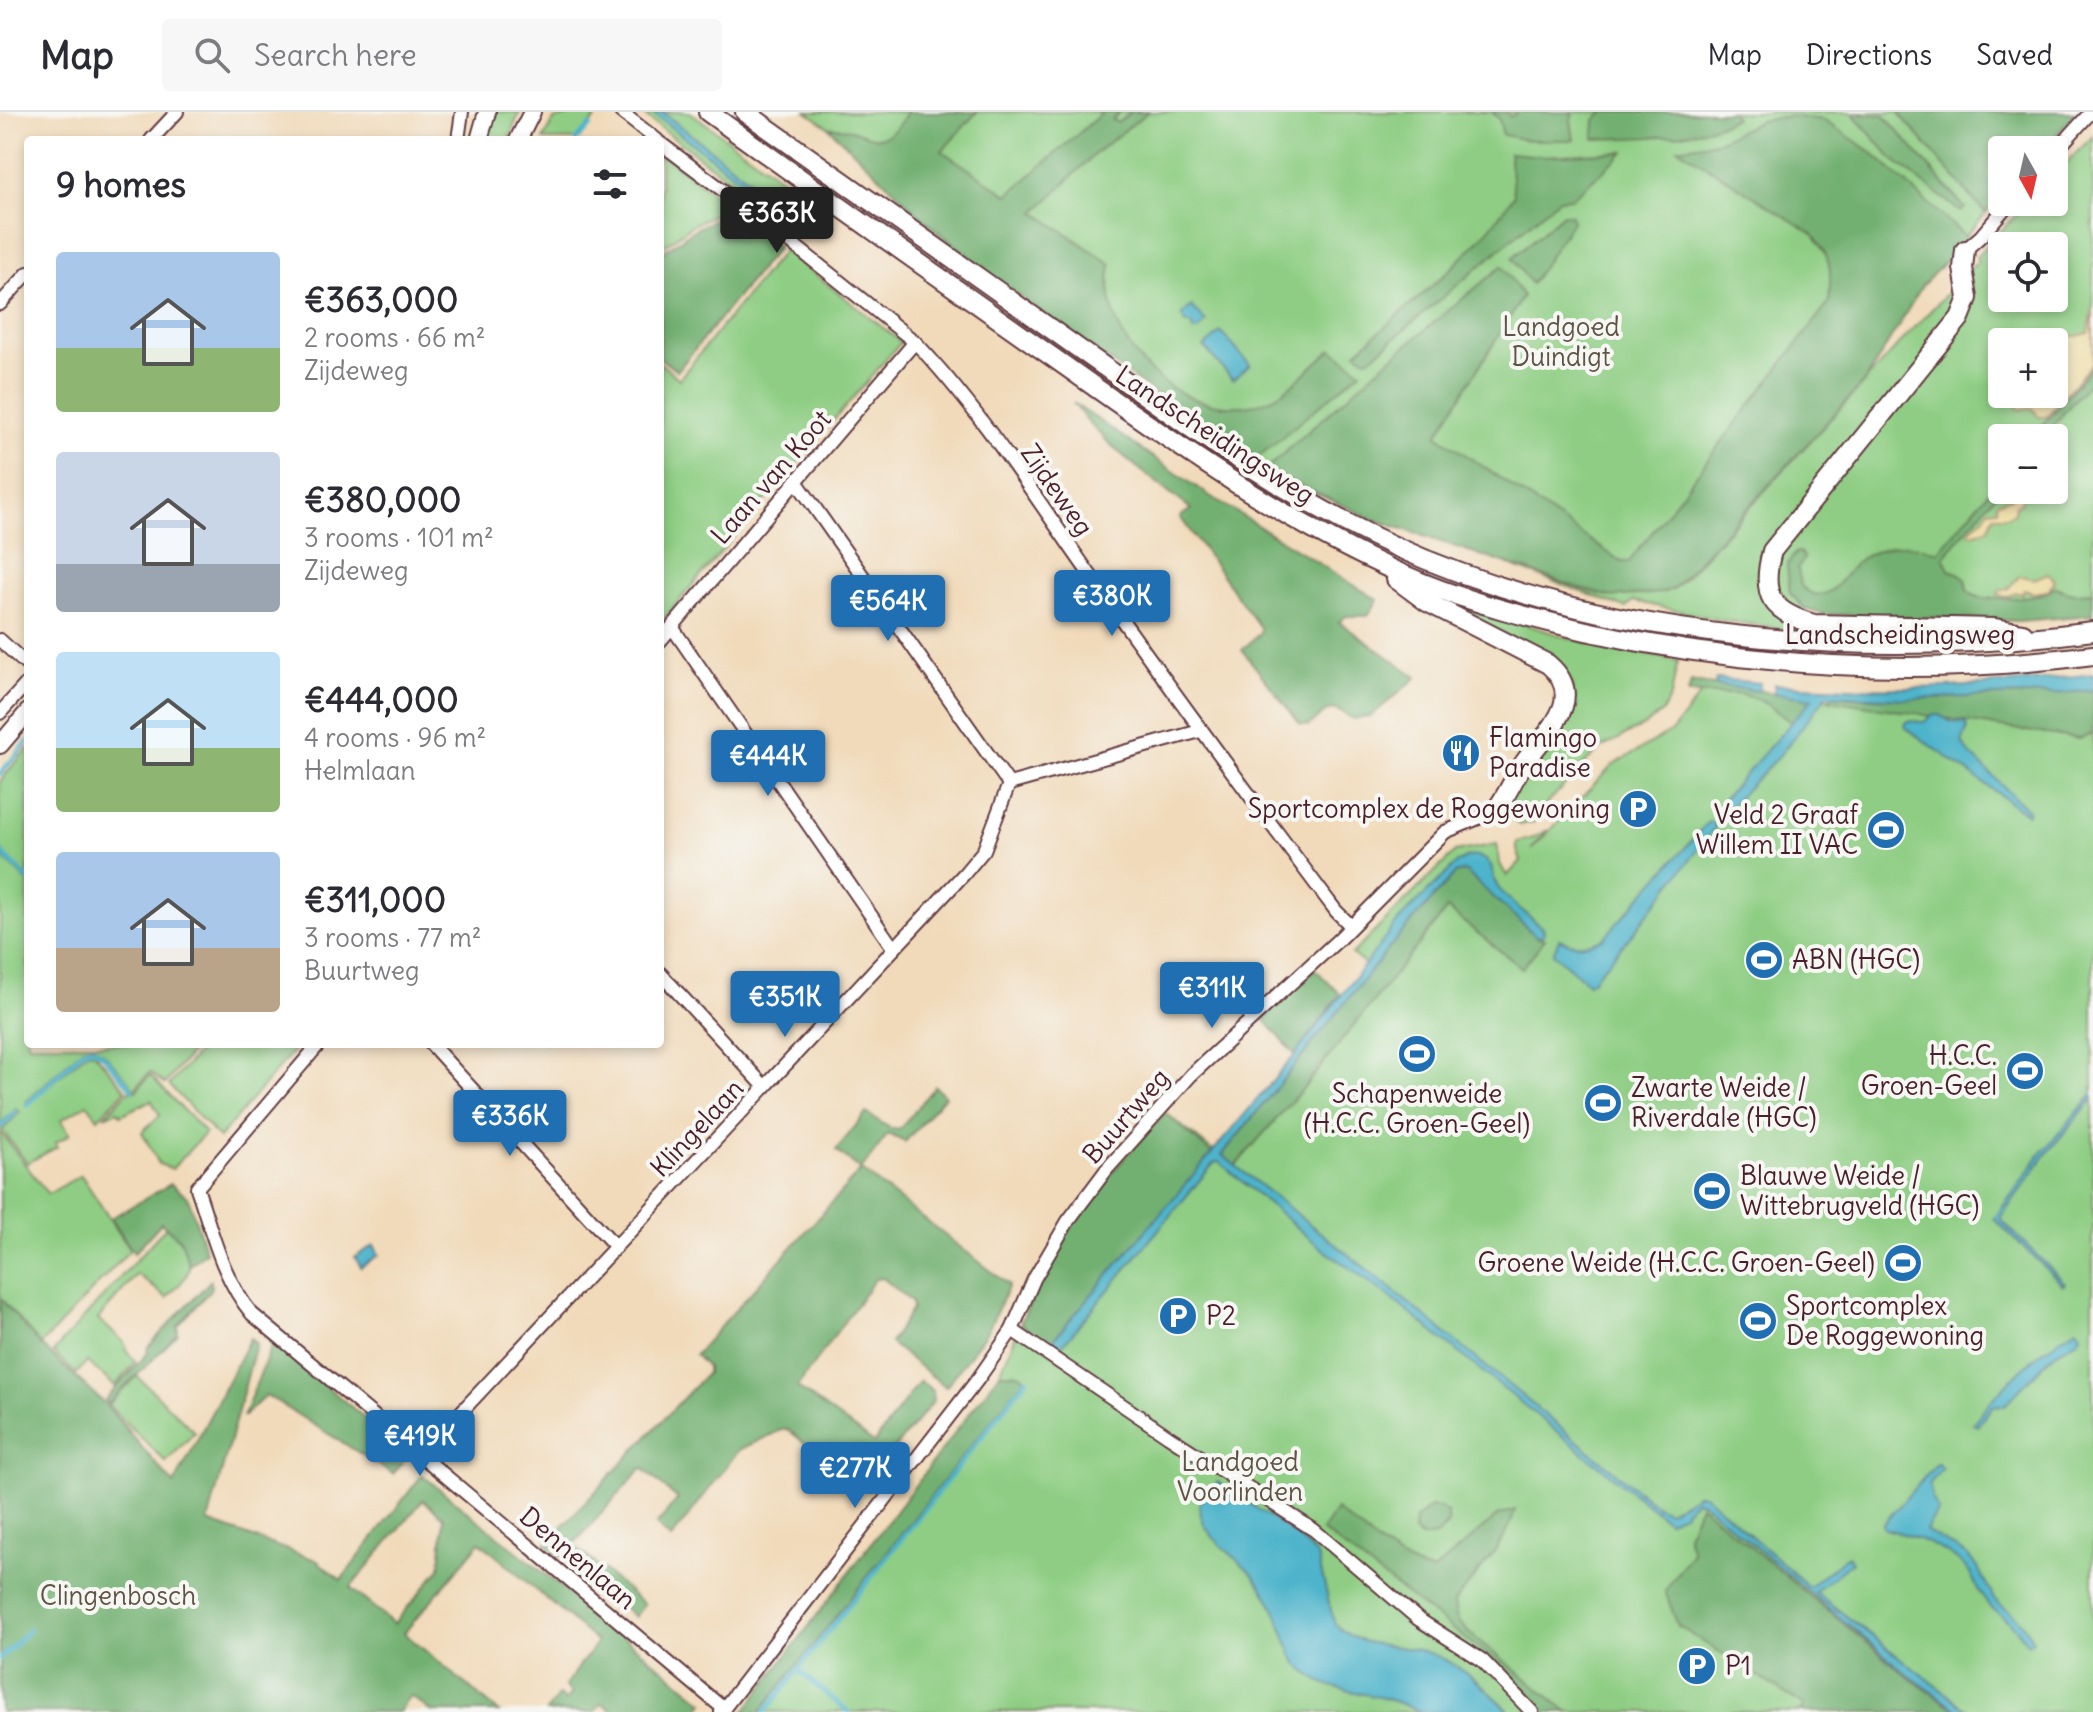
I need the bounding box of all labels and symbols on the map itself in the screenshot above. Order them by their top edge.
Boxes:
north arrow [1988,136,2068,216]
pin: €363K [721,187,833,255]
park label: Landgoed Duindigt [1502,310,1620,373]
street label: Landscheidingsweg [1110,358,1321,511]
street label: Laan van Koot [703,403,838,550]
street label: Zijdeweg [1014,437,1101,542]
pin: €380K [1056,570,1168,638]
pin: €564K [832,575,944,643]
street label: Landscheidingsweg [1785,618,2015,651]
place label: Flamingo Paradise [1489,721,1597,784]
pin: €444K [712,730,824,798]
restaurant icon: Flamingo Paradise [1440,732,1482,774]
parking icon: Sportcomplex de Roggewoning [1617,788,1659,830]
place label: Sportcomplex de Roggewoning [1248,792,1610,825]
place label: Veld 2 Graaf Willem II VAC [1696,798,1858,861]
sports icon: Veld 2 Graaf Willem II VAC [1865,809,1907,851]
sports icon: ABN (HGC) [1743,939,1785,981]
place label: ABN (HGC) [1792,943,1920,976]
pin: €311K [1156,962,1268,1030]
pin: €351K [729,971,841,1039]
sports icon: Schapenweide (H.C.C. Groen-Geel) [1396,1033,1438,1075]
place label: H.C.C. Groen-Geel [1861,1039,1997,1102]
sports icon: H.C.C. Groen-Geel [2004,1050,2046,1092]
street label: Buurtweg [1075,1061,1176,1170]
place label: Zwarte Weide / Riverdale (HGC) [1631,1071,1817,1134]
street label: Klingelaan [643,1072,750,1183]
place label: Schapenweide (H.C.C. Groen-Geel) [1304,1077,1530,1140]
sports icon: Zwarte Weide / Riverdale (HGC) [1582,1082,1624,1124]
pin: €336K [454,1090,566,1158]
place label: Blauwe Weide / Wittebrugveld (HGC) [1740,1159,1979,1222]
sports icon: Blauwe Weide / Wittebrugveld (HGC) [1691,1170,1733,1212]
sports icon: Groene Weide (H.C.C. Groen-Geel) [1882,1242,1924,1284]
place label: Groene Weide (H.C.C. Groen-Geel) [1478,1246,1875,1279]
place label: Sportcomplex De Roggewoning [1786,1289,1984,1352]
parking icon: P2 [1157,1295,1199,1337]
place label: P2 [1206,1299,1236,1332]
sports icon: Sportcomplex De Roggewoning [1737,1300,1779,1342]
pin: €419K [364,1410,476,1478]
pin: €277K [799,1442,911,1510]
park label: Landgoed Voorlinden [1177,1445,1303,1508]
street label: Dennenlaan [513,1499,643,1616]
park label: Clingenbosch [40,1579,196,1612]
parking icon: P1 [1676,1645,1718,1687]
place label: P1 [1725,1649,1751,1682]

